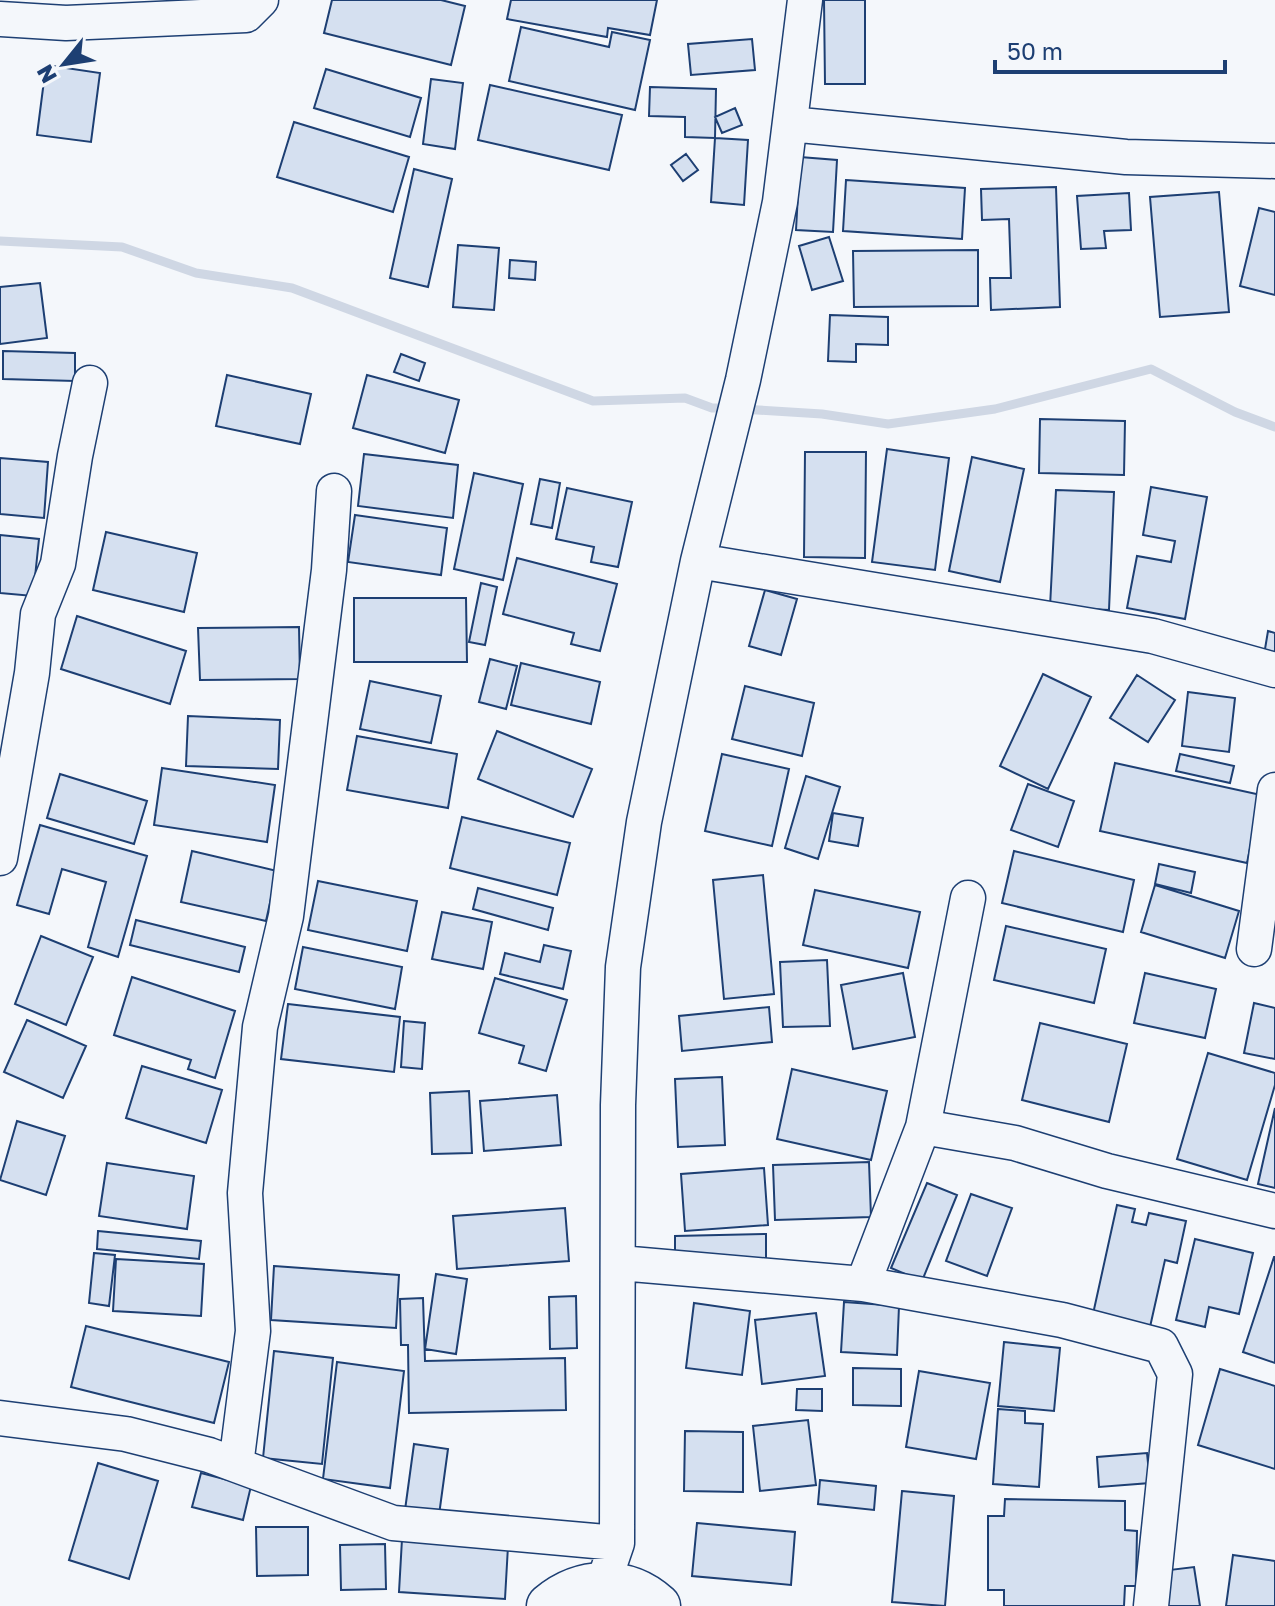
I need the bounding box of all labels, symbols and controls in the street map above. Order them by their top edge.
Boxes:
north arrow [24,24,104,104]
scale bar [995,24,1225,74]
text: 50 m [1007,36,1063,65]
text: N [30,60,62,88]

